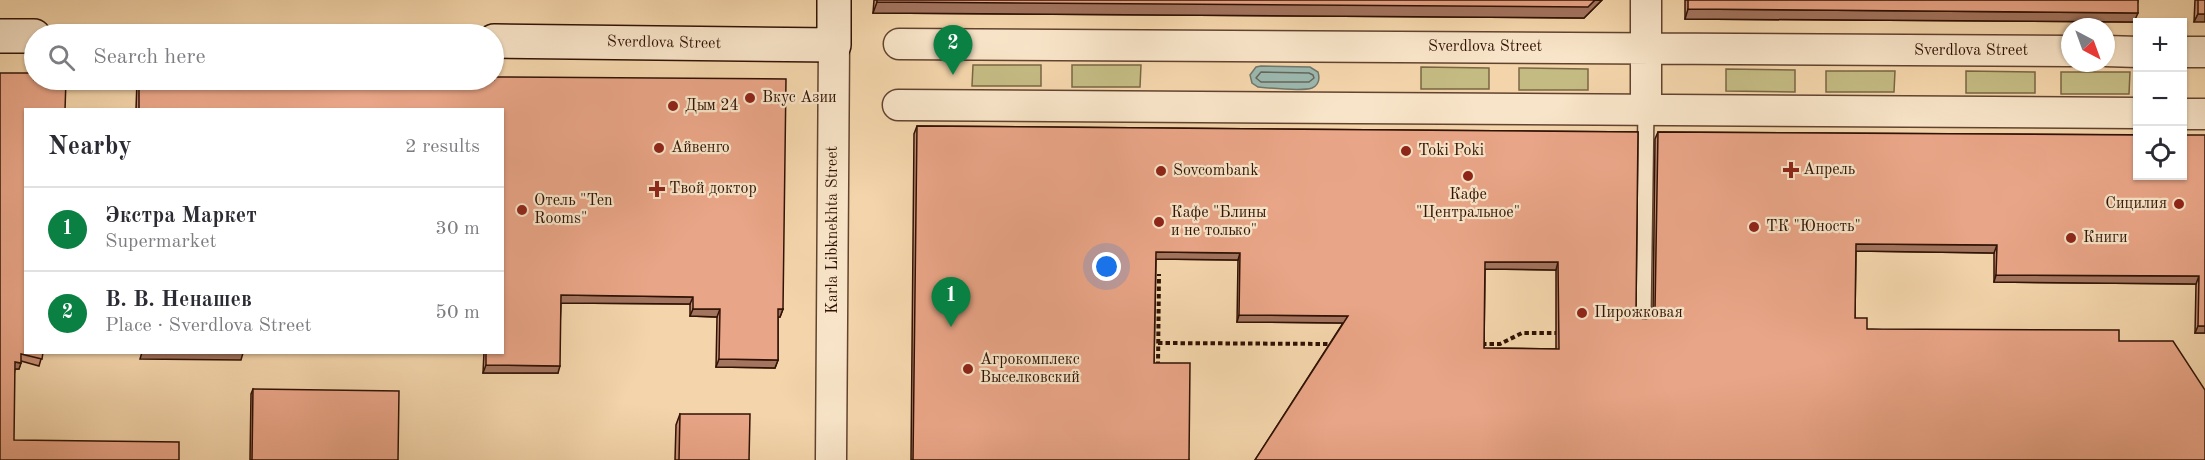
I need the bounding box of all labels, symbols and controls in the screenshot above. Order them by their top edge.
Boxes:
north arrow [2061,18,2115,72]
map controls [2133,18,2187,180]
button: + [2133,18,2187,72]
search box [24,24,504,90]
pin: 2 [934,26,972,75]
street label: Sverdlova Street [607,34,722,52]
street label: Sverdlova Street [1428,39,1543,55]
icon: search [45,41,78,74]
street label: Sverdlova Street [1914,43,2029,59]
text: Search here [93,46,206,68]
button: − [2133,72,2187,126]
place label: Вкус Азии [762,90,837,106]
marker: Вкус Азии [743,91,757,105]
place label: Дым 24 [685,98,739,114]
marker: Дым 24 [666,99,680,113]
button: locate [2133,126,2187,180]
text: Nearby [48,134,132,160]
text: 2 results [405,137,480,157]
place label: Айвенго [671,140,730,156]
marker: Айвенго [652,141,666,155]
place label: Toki Poki [1418,143,1484,159]
marker: Toki Poki [1399,144,1413,158]
street label: Karla Libknekhta Street [825,145,841,314]
place label: Апрель [1803,162,1855,178]
place label: Sovcombank [1173,163,1259,179]
marker: Апрель [1784,163,1798,177]
marker: Sovcombank [1154,164,1168,178]
marker: Кафе "Центральное" [1461,169,1475,183]
place label: Твой доктор [669,181,757,197]
marker: Твой доктор [650,182,664,196]
place label: Кафе "Центральное" [1416,187,1520,221]
place label: Отель "Ten Rooms" [534,193,613,227]
place label: Сицилия [2105,196,2167,212]
marker: Сицилия [2172,197,2186,211]
marker: Отель "Ten Rooms" [515,203,529,217]
text: Экстра Маркет [105,205,257,227]
place label: Кафе "Блины и не только" [1171,205,1267,239]
marker: Кафе "Блины и не только" [1152,215,1166,229]
text: 1 [62,219,73,239]
text: 30 m [435,219,480,239]
place label: ТК "Юность" [1766,219,1861,235]
marker: ТК "Юность" [1747,220,1761,234]
place label: Книги [2083,230,2128,246]
marker: Книги [2064,231,2078,245]
text: Supermarket [105,232,216,252]
your location [1092,252,1121,281]
pin: 1 [932,278,970,327]
text: В. В. Ненашев [105,289,252,311]
text: 2 [62,303,73,323]
text: 50 m [435,303,480,323]
place label: Пирожковая [1594,305,1683,321]
marker: Пирожковая [1575,306,1589,320]
text: Place · Sverdlova Street [105,316,311,336]
place label: Агрокомплекс Выселковский [980,352,1080,386]
marker: Агрокомплекс Выселковский [961,362,975,376]

